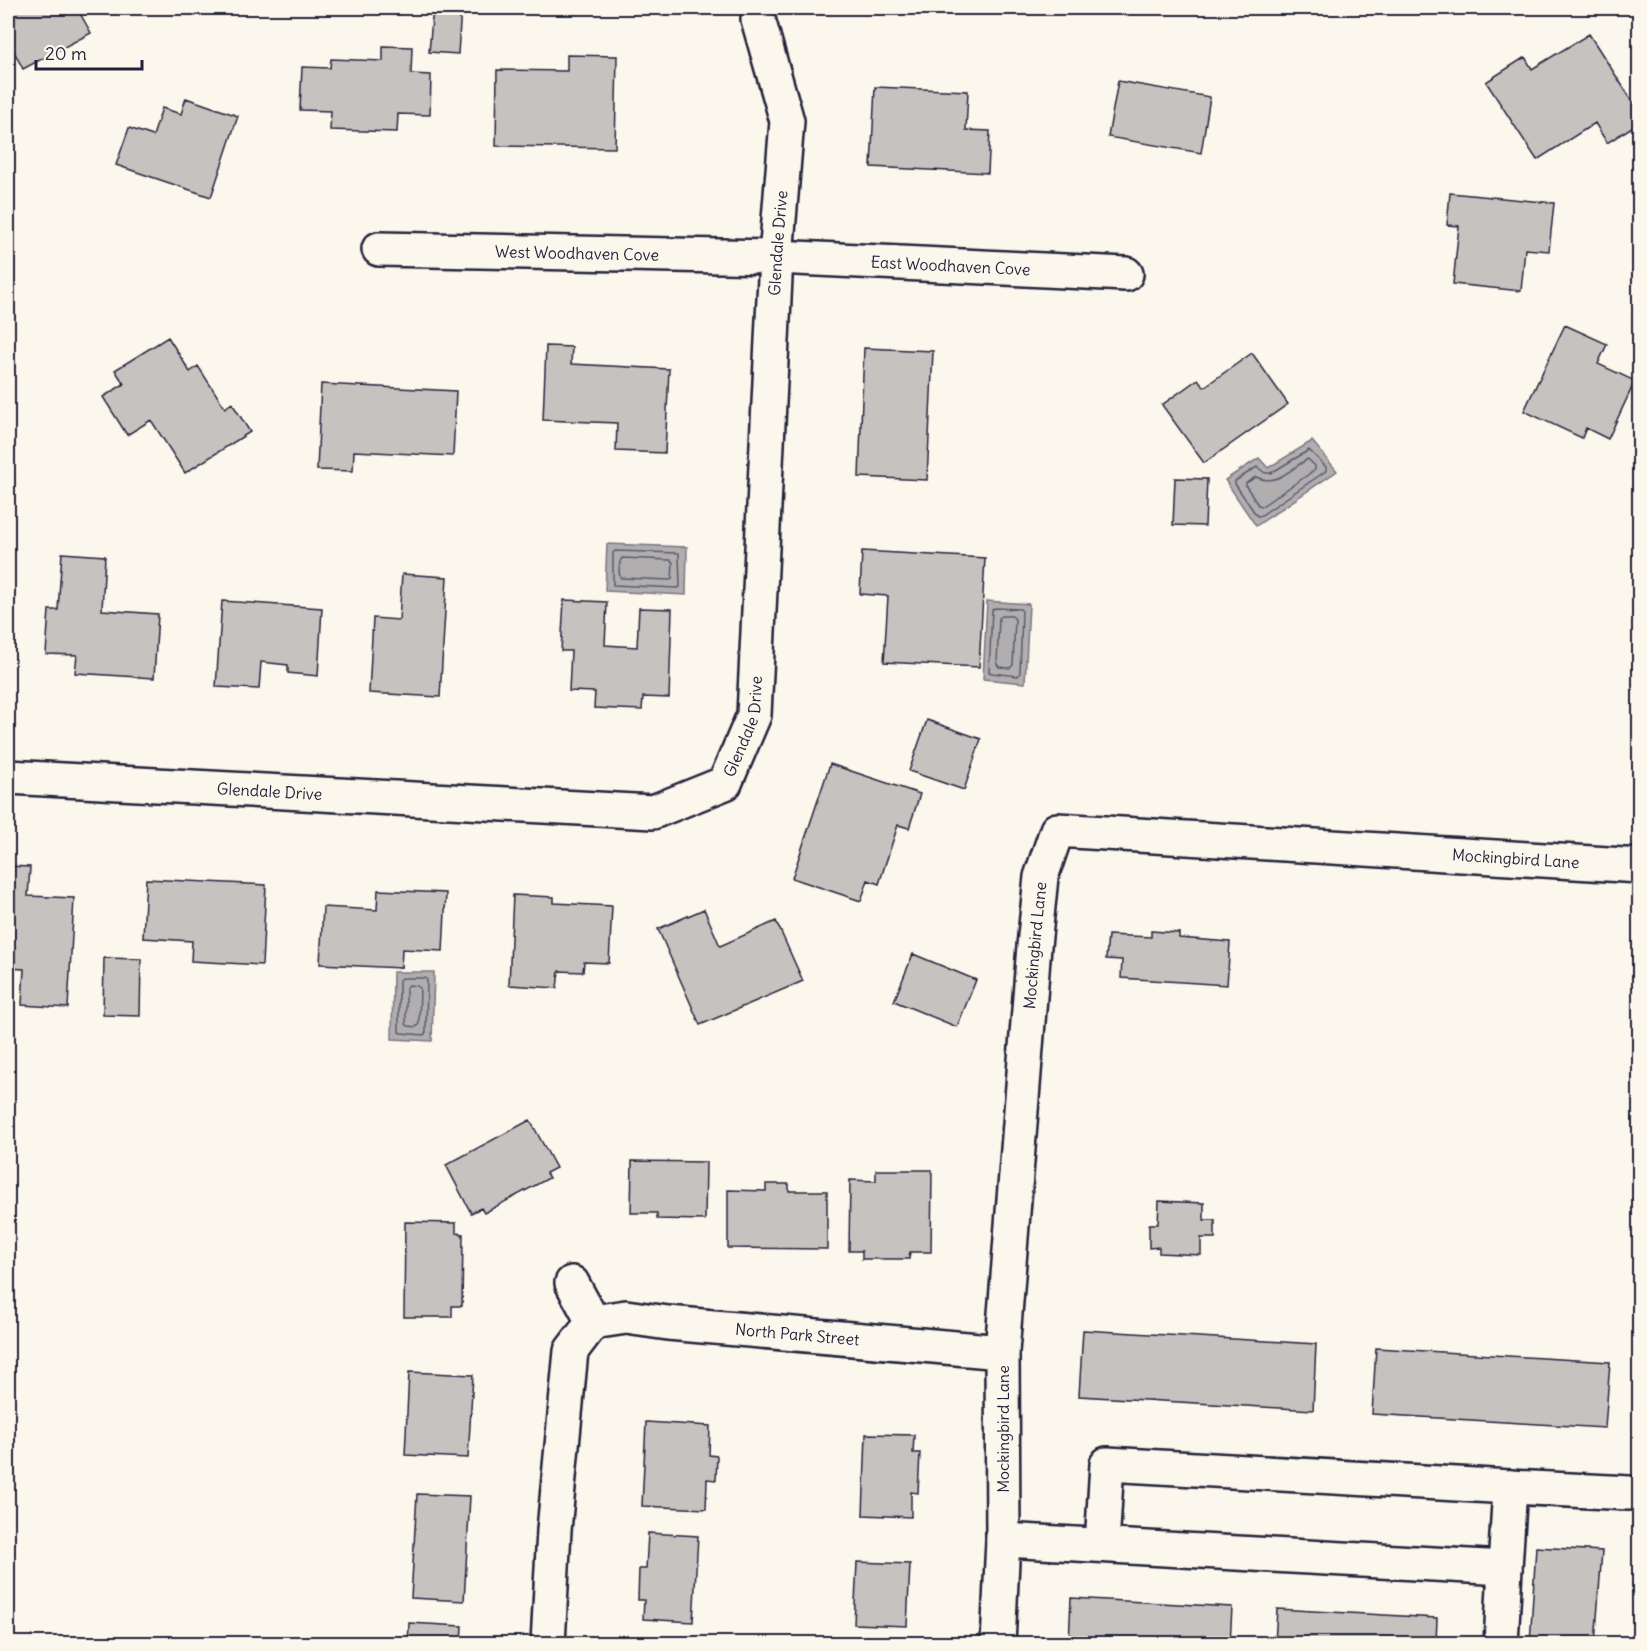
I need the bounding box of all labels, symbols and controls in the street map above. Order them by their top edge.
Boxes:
scale bar [36,33,142,71]
text: 20 m [45,42,87,65]
street label: Glendale Drive [764,190,791,296]
street label: West Woodhaven Cove [495,241,659,265]
street label: East Woodhaven Cove [870,252,1031,279]
street label: Glendale Drive [719,675,766,780]
street label: Glendale Drive [216,778,323,804]
street label: Mockingbird Lane [1451,844,1580,872]
street label: Mockingbird Lane [1019,881,1050,1010]
street label: North Park Street [734,1319,861,1350]
street label: Mockingbird Lane [993,1365,1013,1493]

